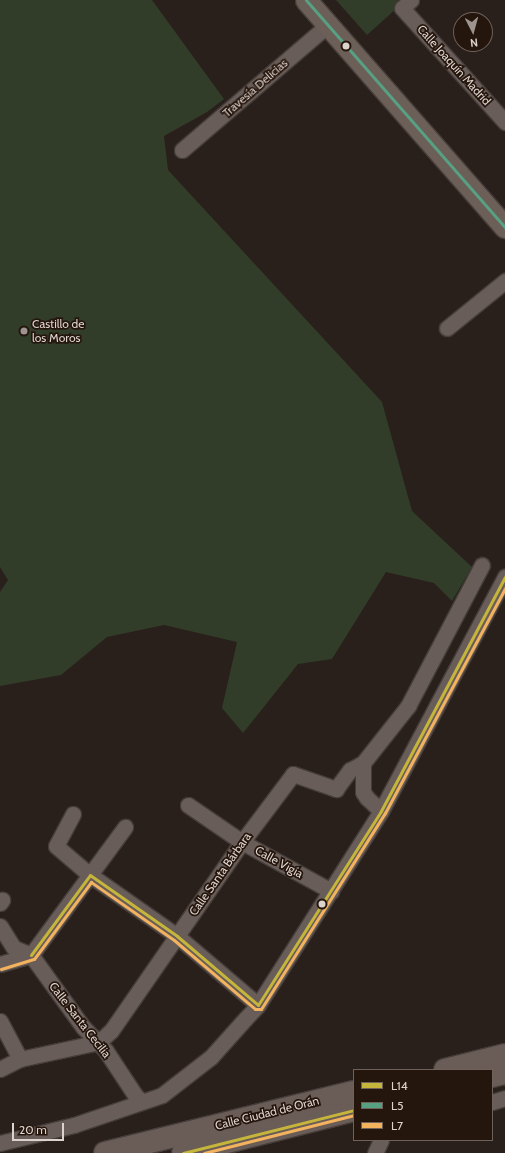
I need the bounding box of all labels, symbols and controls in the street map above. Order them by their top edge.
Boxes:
north arrow [453,12,493,52]
street label: Calle Joaquín Madrid [414,22,494,108]
text: N [470,36,479,50]
unlabelled marker [341,41,351,51]
street label: Travesía Delicias [220,56,290,120]
place label: Castillo de los Moros [32,317,84,345]
marker: Castillo de los Moros [19,326,29,336]
street label: Calle Santa Bárbara [186,830,254,918]
street label: Calle Vigía [253,843,305,881]
unlabelled marker [317,899,327,909]
street label: Calle Santa Cecilia [46,979,114,1061]
legend [353,1069,493,1141]
text: L14 [391,1078,408,1093]
street label: Calle Ciudad de Orán [213,1093,321,1133]
text: L5 [391,1098,404,1113]
scale bar [14,1115,66,1141]
text: L7 [391,1118,403,1133]
text: 20 m [19,1122,47,1137]

